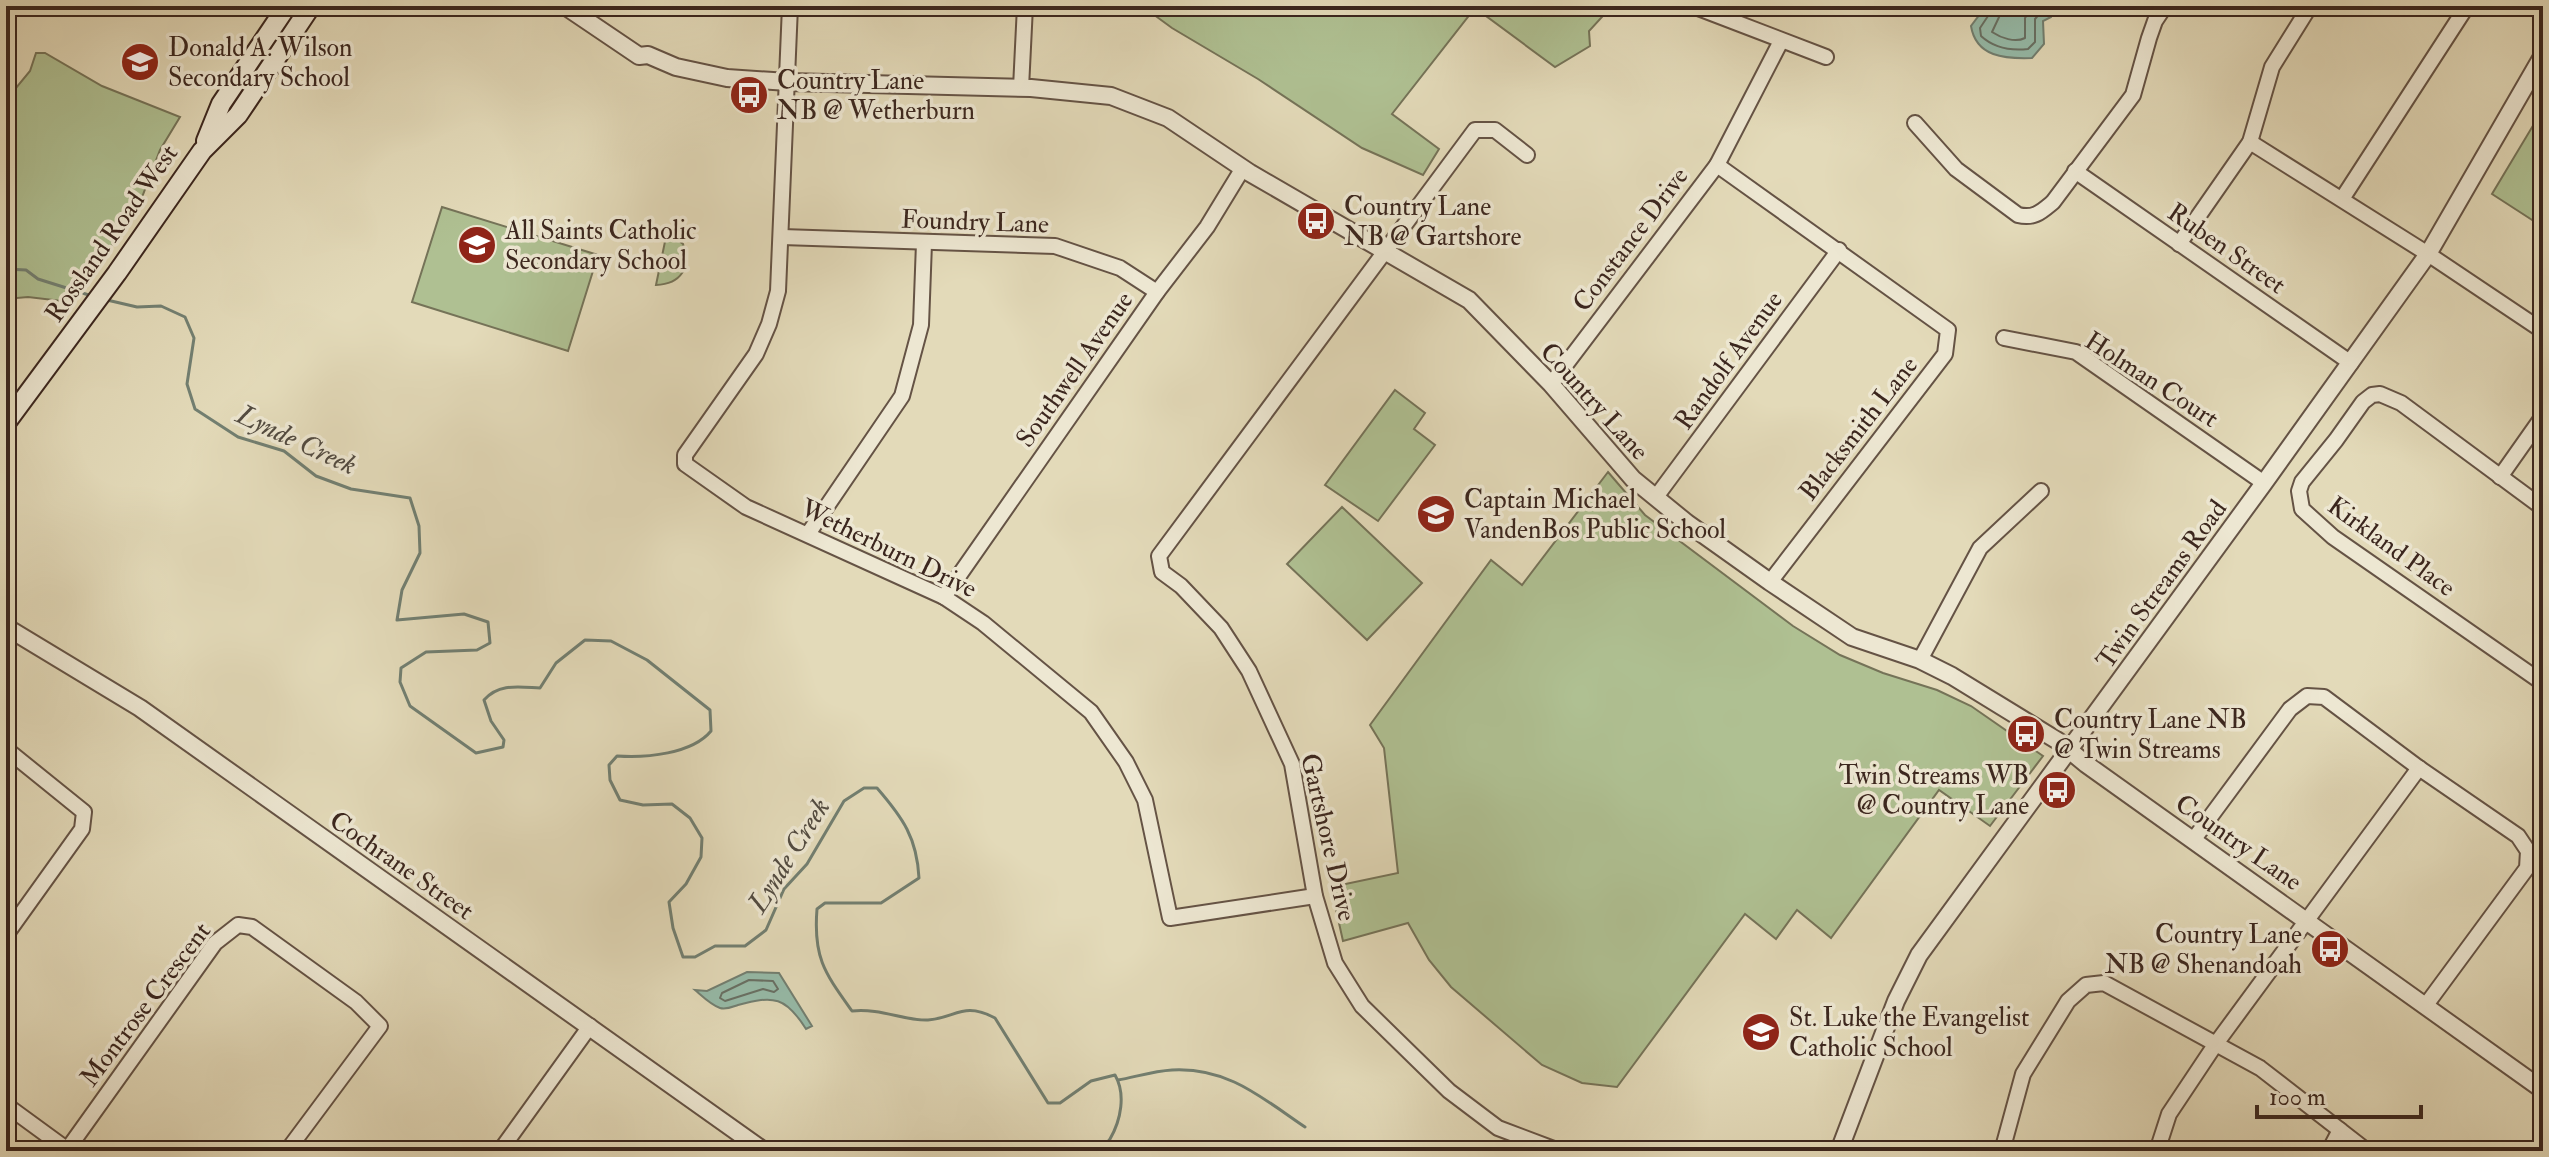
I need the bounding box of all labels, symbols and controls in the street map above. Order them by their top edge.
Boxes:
place label: Donald A. Wilson Secondary School [168,32,353,94]
school or university icon: Donald A. Wilson Secondary School [119,41,161,83]
place label: Country Lane NB @ Wetherburn [777,65,975,127]
bus stop icon: Country Lane NB @ Wetherburn [728,74,770,116]
street label: Rossland Road West [39,139,185,329]
street label: Constance Drive [1566,161,1696,318]
place label: Country Lane NB @ Gartshore [1344,191,1521,253]
street label: Ruben Street [2161,196,2292,301]
bus stop icon: Country Lane NB @ Gartshore [1295,200,1337,242]
street label: Foundry Lane [900,203,1050,241]
place label: All Saints Catholic Secondary School [504,215,696,277]
school or university icon: All Saints Catholic Secondary School [456,224,498,266]
street label: Southwell Avenue [1009,285,1140,454]
street label: Randolf Avenue [1668,285,1790,436]
street label: Holman Court [2079,325,2224,435]
street label: Country Lane [1533,336,1655,467]
street label: Blacksmith Lane [1793,350,1925,507]
water label: Lynde Creek [230,397,362,483]
place label: Captain Michael VandenBos Public School [1464,484,1726,546]
street label: Kirkland Place [2321,490,2462,604]
street label: Wetherburn Drive [794,492,982,605]
school or university icon: Captain Michael VandenBos Public School [1415,493,1457,535]
street label: Twin Streams Road [2090,494,2234,675]
place label: Country Lane NB @ Twin Streams [2054,704,2247,766]
bus stop icon: Country Lane NB @ Twin Streams [2005,713,2047,755]
street label: Gartshore Drive [1293,750,1363,924]
place label: Twin Streams WB @ Country Lane [1839,760,2029,822]
bus stop icon: Twin Streams WB @ Country Lane [2036,769,2078,811]
street label: Country Lane [2169,788,2308,898]
water label: Lynde Creek [740,792,838,920]
street label: Cochrane Street [323,804,480,927]
street label: Montrose Crescent [74,916,218,1093]
place label: Country Lane NB @ Shenandoah [2105,919,2302,981]
bus stop icon: Country Lane NB @ Shenandoah [2309,928,2351,970]
place label: St. Luke the Evangelist Catholic School [1789,1002,2029,1064]
school or university icon: St. Luke the Evangelist Catholic School [1740,1011,1782,1053]
scale bar [2257,1069,2421,1119]
text: 100 m [2269,1082,2326,1113]

